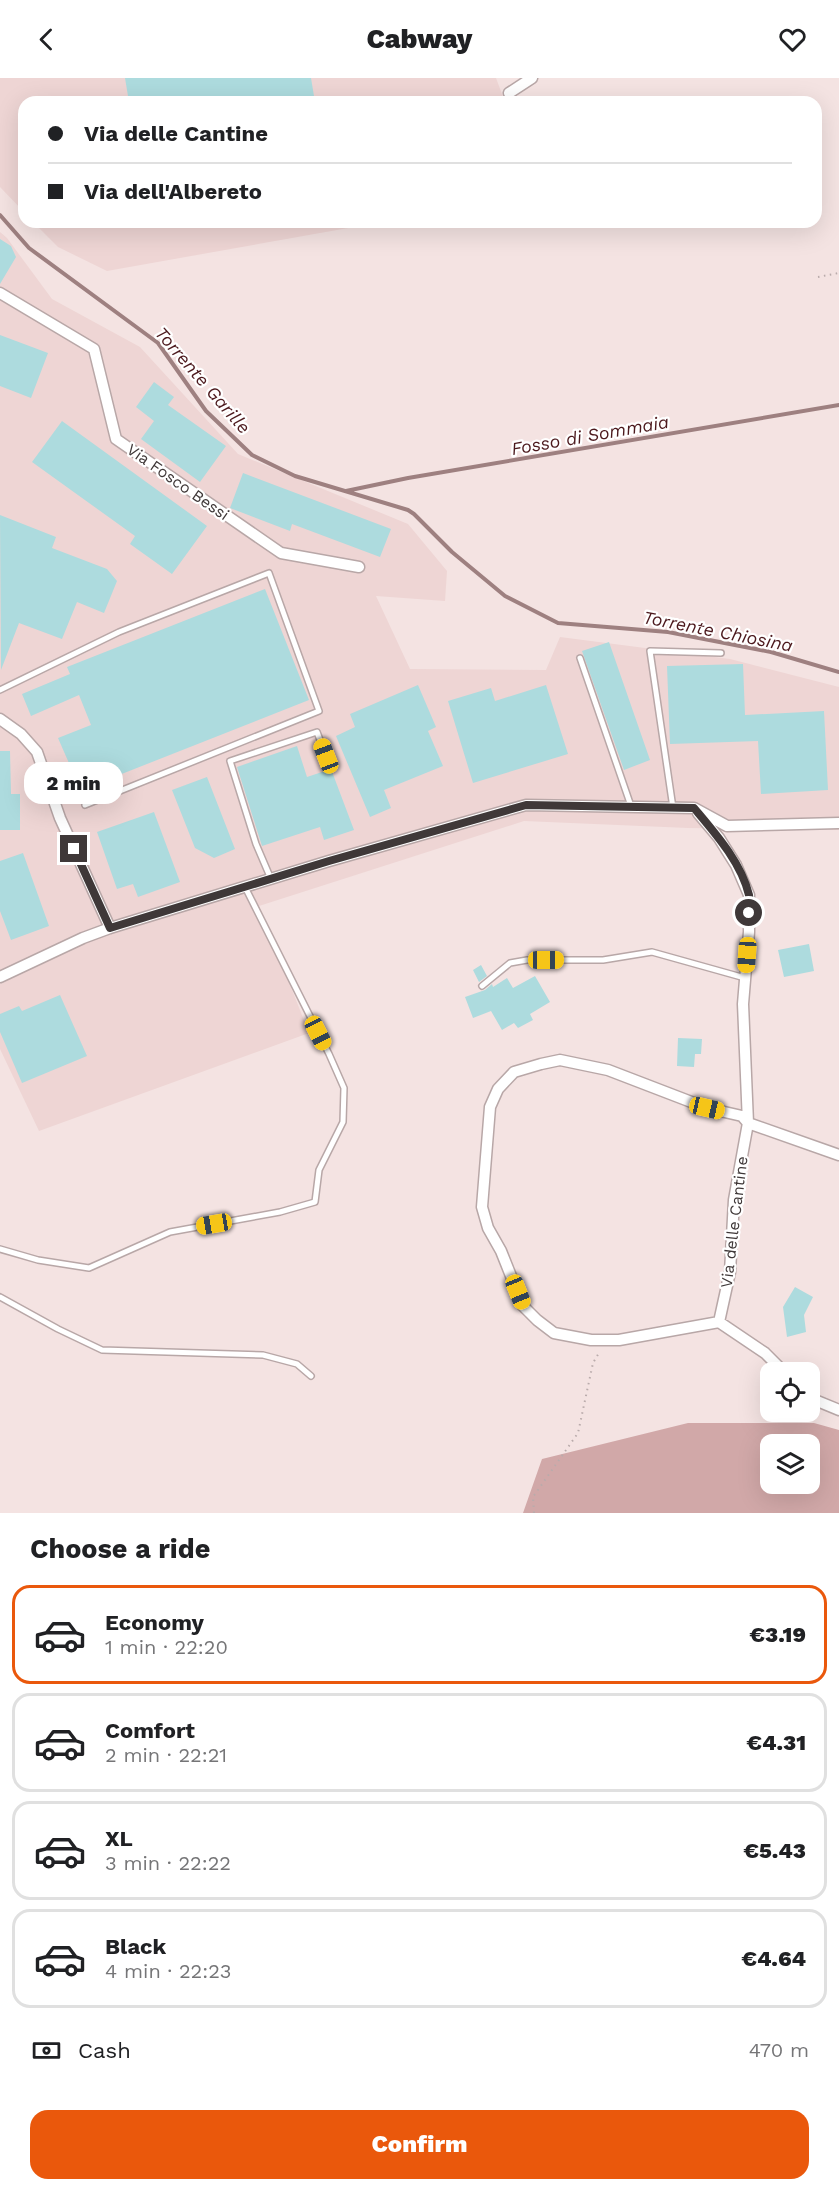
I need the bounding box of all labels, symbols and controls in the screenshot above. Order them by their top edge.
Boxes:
icon: back [30,23,63,56]
text: Cabway [367,23,473,55]
icon: heart [776,23,809,56]
text: Via delle Cantine [84,121,268,146]
text: Via dell'Albereto [84,179,262,204]
water label: Torrente Garille [151,322,255,438]
water label: Fosso di Sommaia [510,411,670,459]
street label: Via Fosco Bessi [123,440,233,524]
water label: Torrente Chiosina [641,606,795,656]
car [311,736,341,776]
callout: 2 min [25,762,124,804]
text: 2 min [46,771,101,795]
route end [60,835,87,862]
route start [735,899,762,926]
car [737,936,757,974]
car [528,951,564,969]
car [302,1013,334,1053]
car [687,1095,727,1121]
street label: Via delle Cantine [717,1155,751,1289]
car [195,1212,233,1236]
car [503,1272,533,1312]
map controls [760,1362,820,1494]
button: locate [760,1362,820,1422]
button: layers [760,1434,820,1494]
text: Choose a ride [30,1533,210,1565]
icon: car [33,1608,87,1662]
text: Economy [105,1610,204,1635]
text: €3.19 [750,1622,806,1647]
text: 1 min · 22:20 [105,1635,228,1659]
icon: car [33,1716,87,1770]
text: Comfort [105,1718,195,1743]
text: €4.31 [747,1730,806,1755]
text: 2 min · 22:21 [105,1743,227,1767]
icon: car [33,1824,87,1878]
text: XL [105,1826,133,1851]
text: €5.43 [744,1838,806,1863]
text: 3 min · 22:22 [105,1851,231,1875]
icon: car [33,1932,87,1986]
text: Black [105,1934,166,1959]
text: €4.64 [741,1946,806,1971]
text: 4 min · 22:23 [105,1959,232,1983]
icon: cash [30,2034,63,2067]
text: Cash [78,2038,131,2063]
text: 470 m [749,2038,809,2062]
button: Confirm [30,2110,809,2179]

